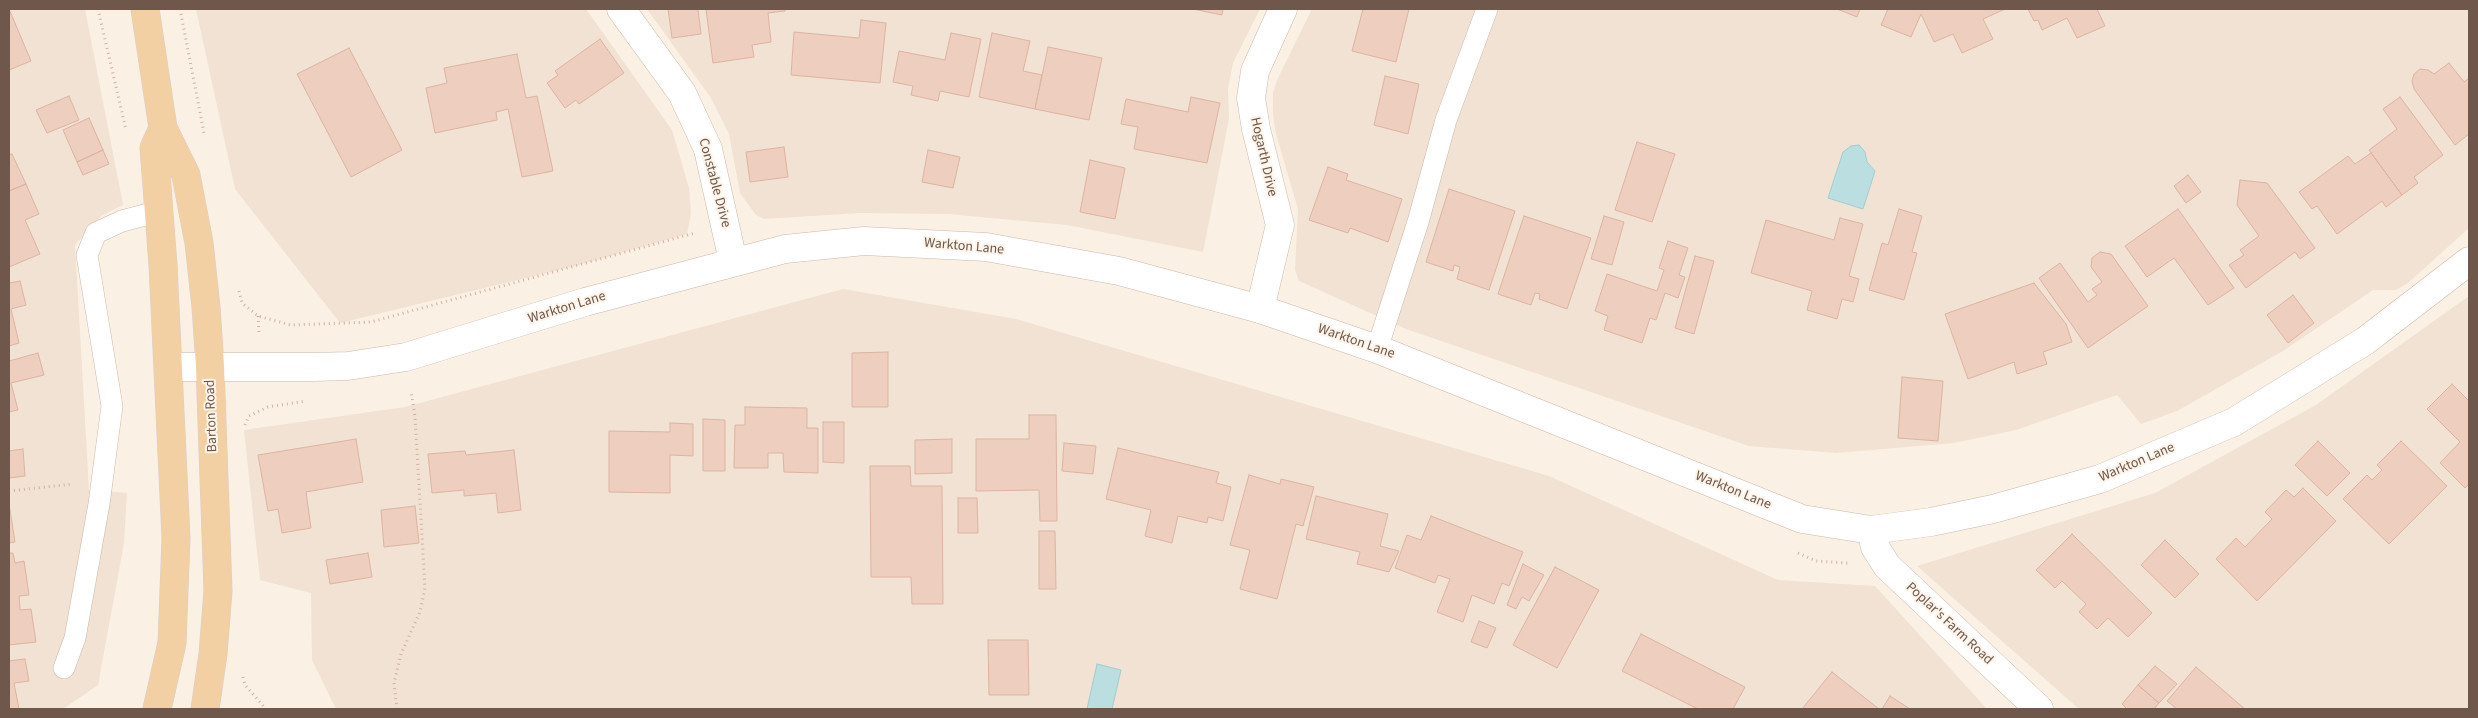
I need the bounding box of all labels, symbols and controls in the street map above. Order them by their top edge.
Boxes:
street label: Hogarth Drive [1246,116,1280,198]
street label: Constable Drive [694,137,734,229]
street label: Warkton Lane [923,235,1005,259]
street label: Warkton Lane [526,288,608,328]
street label: Warkton Lane [1315,321,1397,363]
street label: Barton Road [202,379,222,453]
street label: Warkton Lane [2097,440,2177,486]
street label: Warkton Lane [1693,468,1773,514]
street label: Poplar's Farm Road [1902,579,1996,669]

